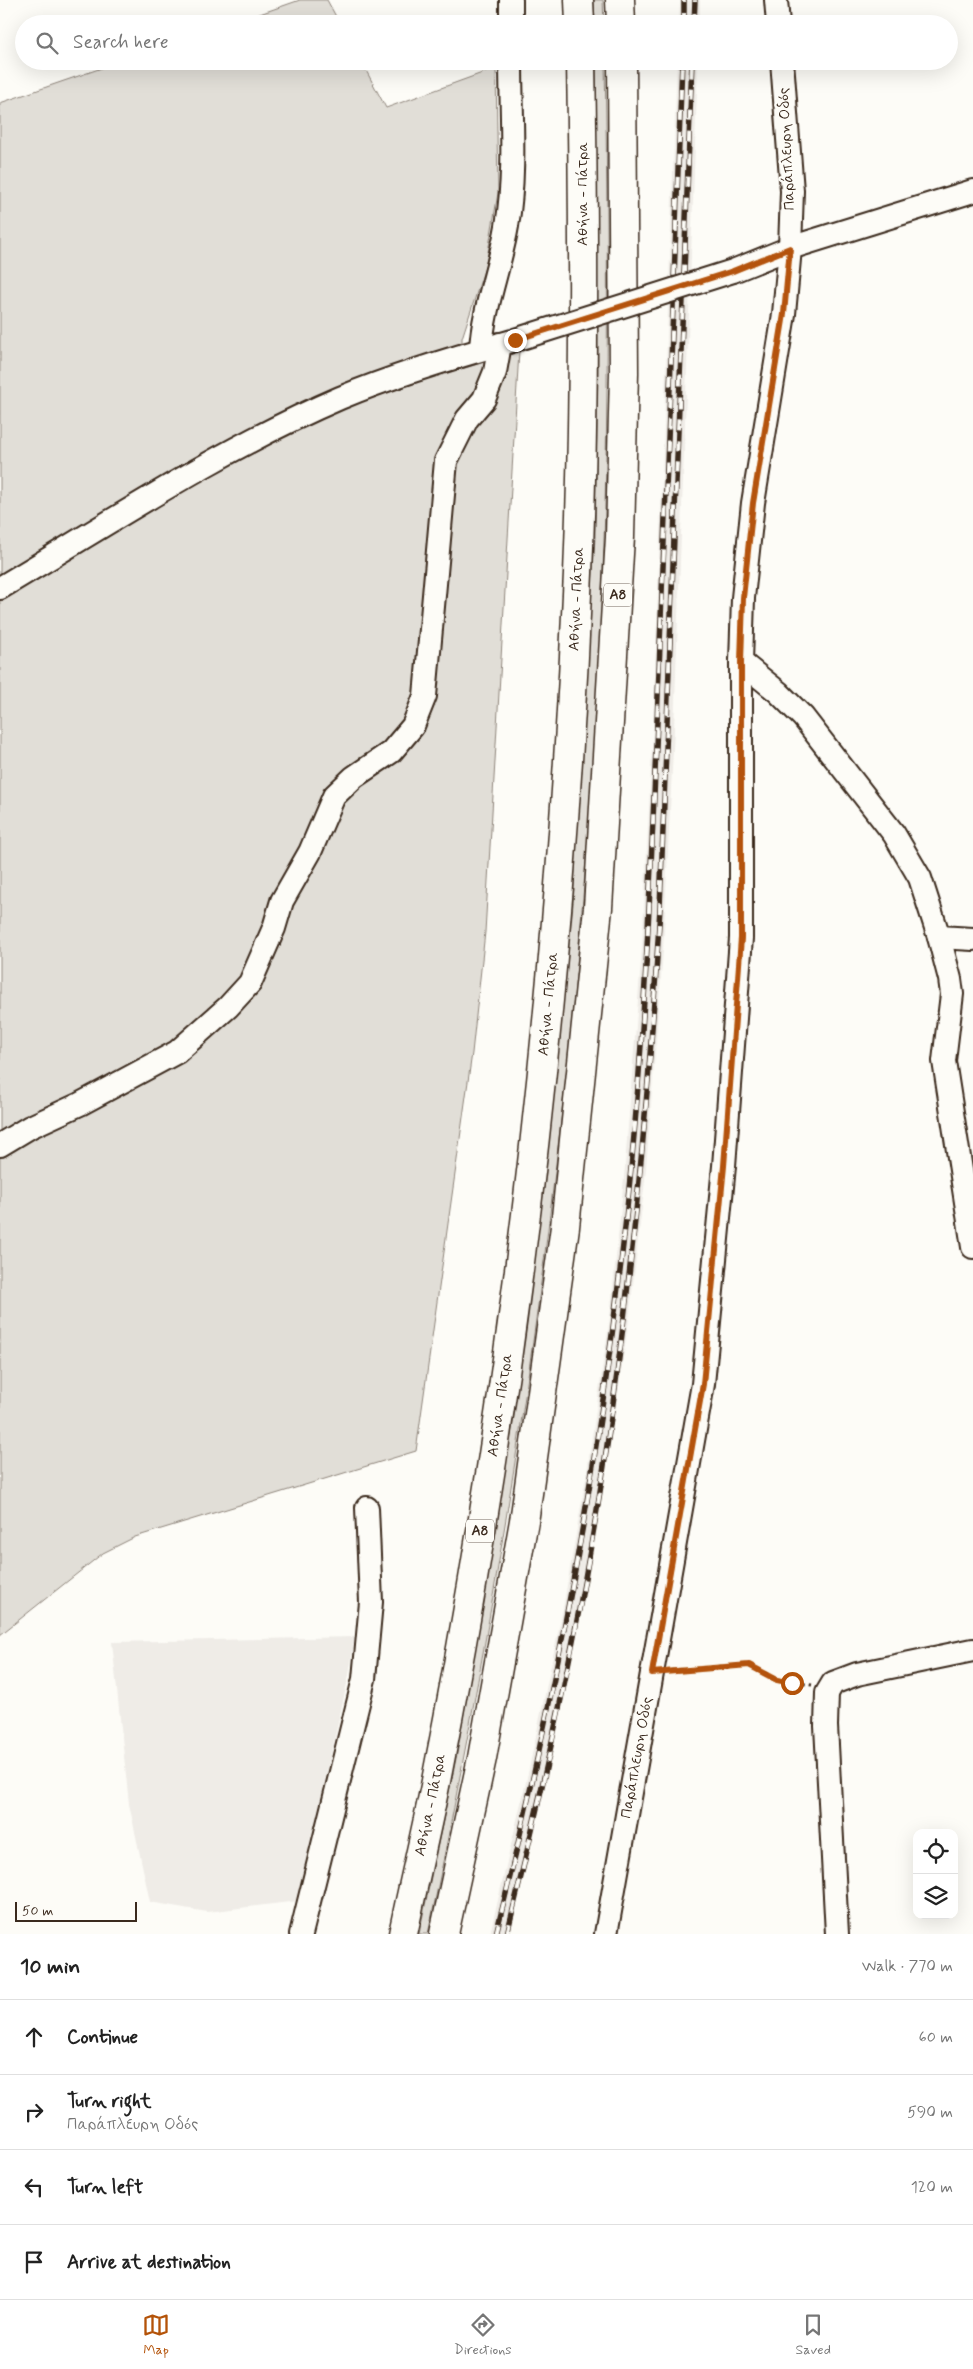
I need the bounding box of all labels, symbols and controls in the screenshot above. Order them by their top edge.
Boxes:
search box [15,15,958,70]
icon: search [33,29,61,57]
text: Search here [73,30,169,55]
street label: Παράπλευρη Οδός [774,87,800,211]
street label: Αθήνα - Πάτρα [573,142,593,246]
route end [504,329,527,352]
street label: Αθήνα - Πάτρα [564,546,589,652]
road number: Α8 [604,584,632,606]
street label: Αθήνα - Πάτρα [534,951,563,1057]
street label: Αθήνα - Πάτρα [483,1352,518,1458]
road number: Α8 [466,1520,494,1542]
route start [781,1672,804,1695]
street label: Παράπλευρη Οδός [617,1695,658,1820]
street label: Αθήνα - Πάτρα [410,1752,451,1858]
map controls [913,1829,958,1919]
button: locate [913,1829,958,1874]
button: layers [913,1874,958,1919]
scale bar [15,1899,138,1922]
text: 50 m [22,1902,53,1920]
text: 10 min [20,1953,80,1981]
text: Walk · 770 m [862,1956,953,1977]
icon: ahead [20,2023,48,2051]
text: Continue [67,2025,138,2050]
text: 60 m [919,2027,953,2048]
text: Turn right [67,2089,151,2114]
icon: right [20,2098,48,2126]
text: 590 m [907,2102,953,2123]
text: Παράπλευρη Οδός [67,2114,198,2135]
icon: left [20,2173,48,2201]
text: Turn left [67,2175,143,2200]
text: 120 m [911,2177,953,2198]
icon: arrive [20,2248,48,2276]
text: Arrive at destination [67,2250,231,2275]
tab: Map [142,2311,170,2359]
tab: Directions [454,2311,512,2359]
tab: Saved [796,2311,831,2359]

